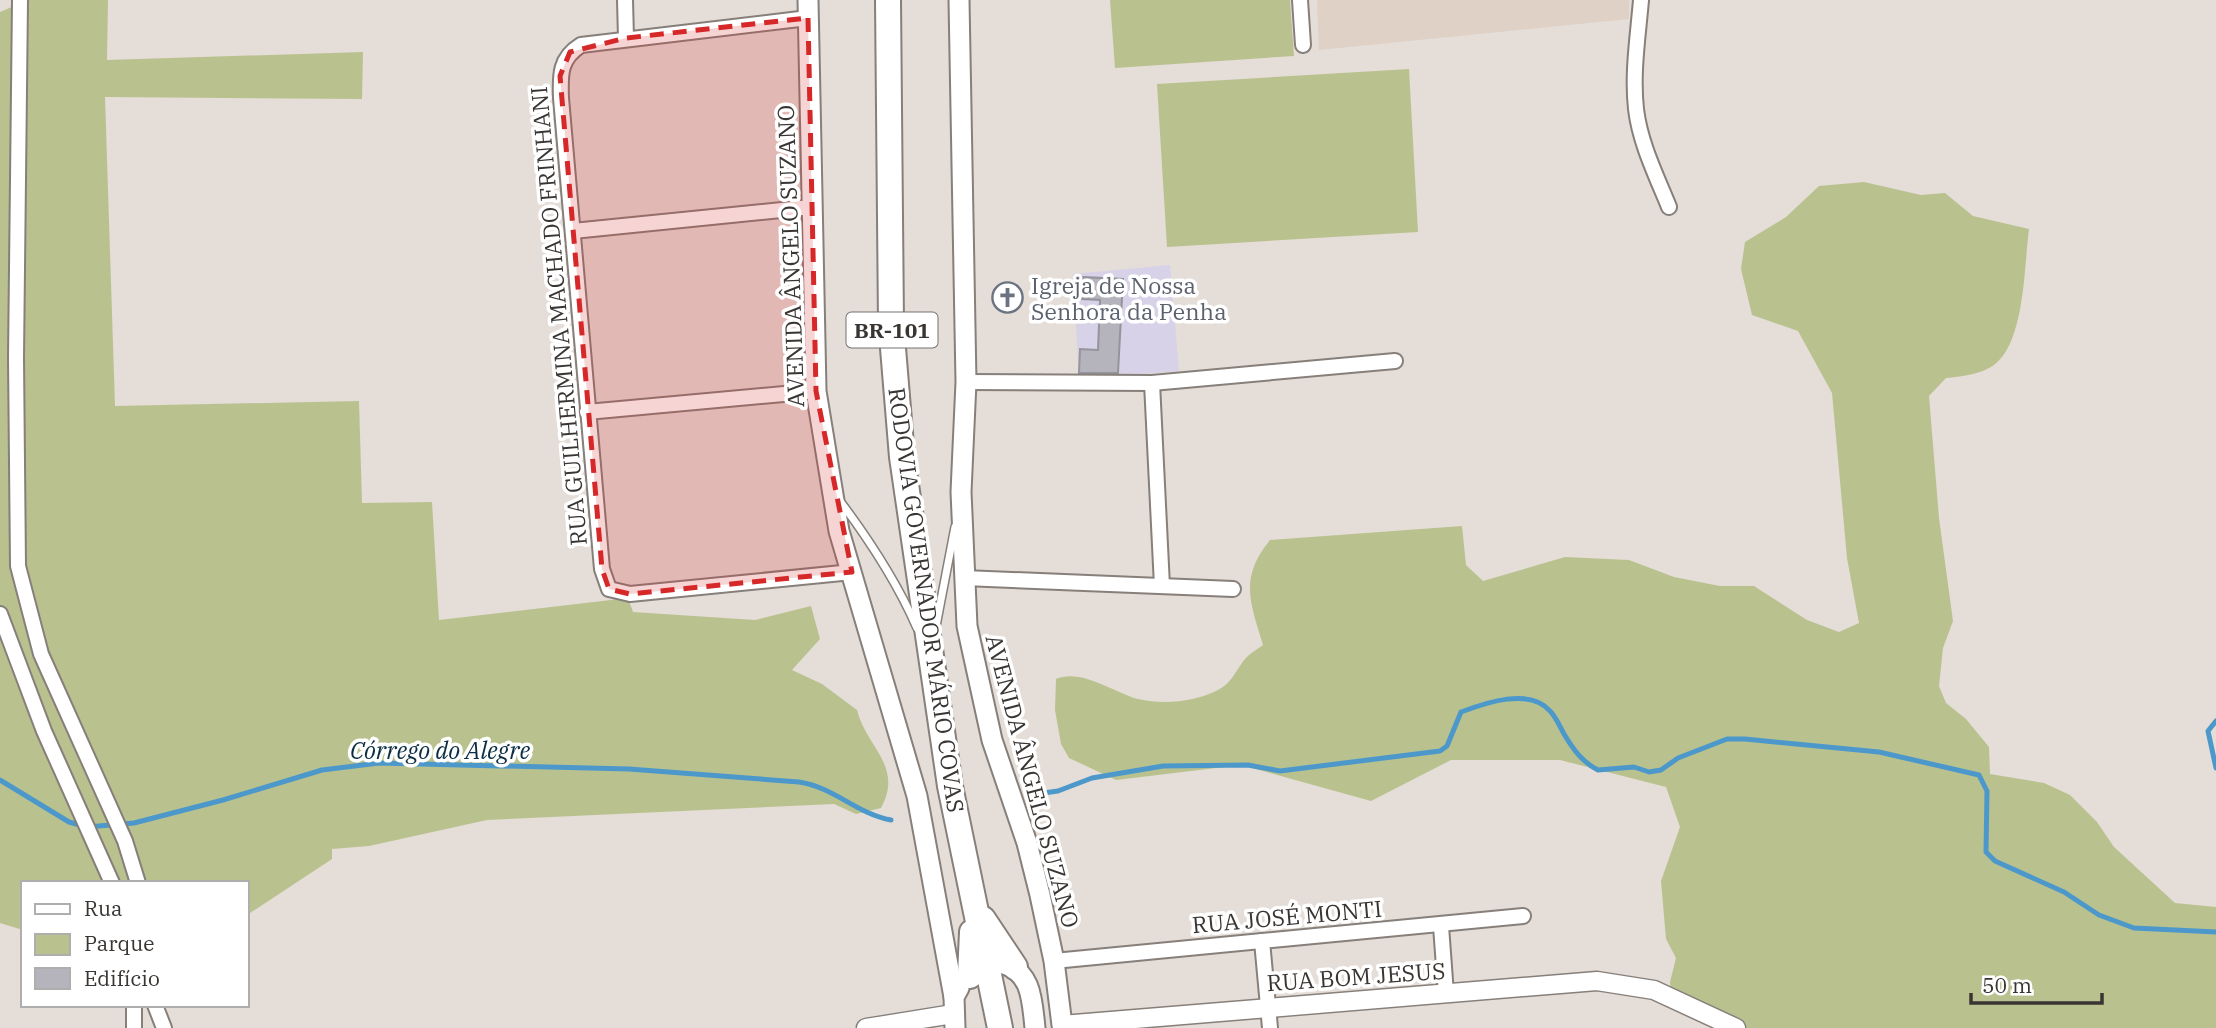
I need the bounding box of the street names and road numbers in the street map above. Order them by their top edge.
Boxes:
street label: RUA GUILHERMINA MACHADO FRINHANI [523,85,593,547]
street label: AVENIDA ÂNGELO SUZANO [770,104,810,408]
road number: BR-101 [846,312,938,348]
street label: RODOVIA GOVERNADOR MÁRIO COVAS [882,385,972,815]
street label: AVENIDA ÂNGELO SUZANO [979,631,1087,931]
street label: RUA JOSÉ MONTI [1191,893,1383,939]
street label: RUA BOM JESUS [1266,955,1446,997]

